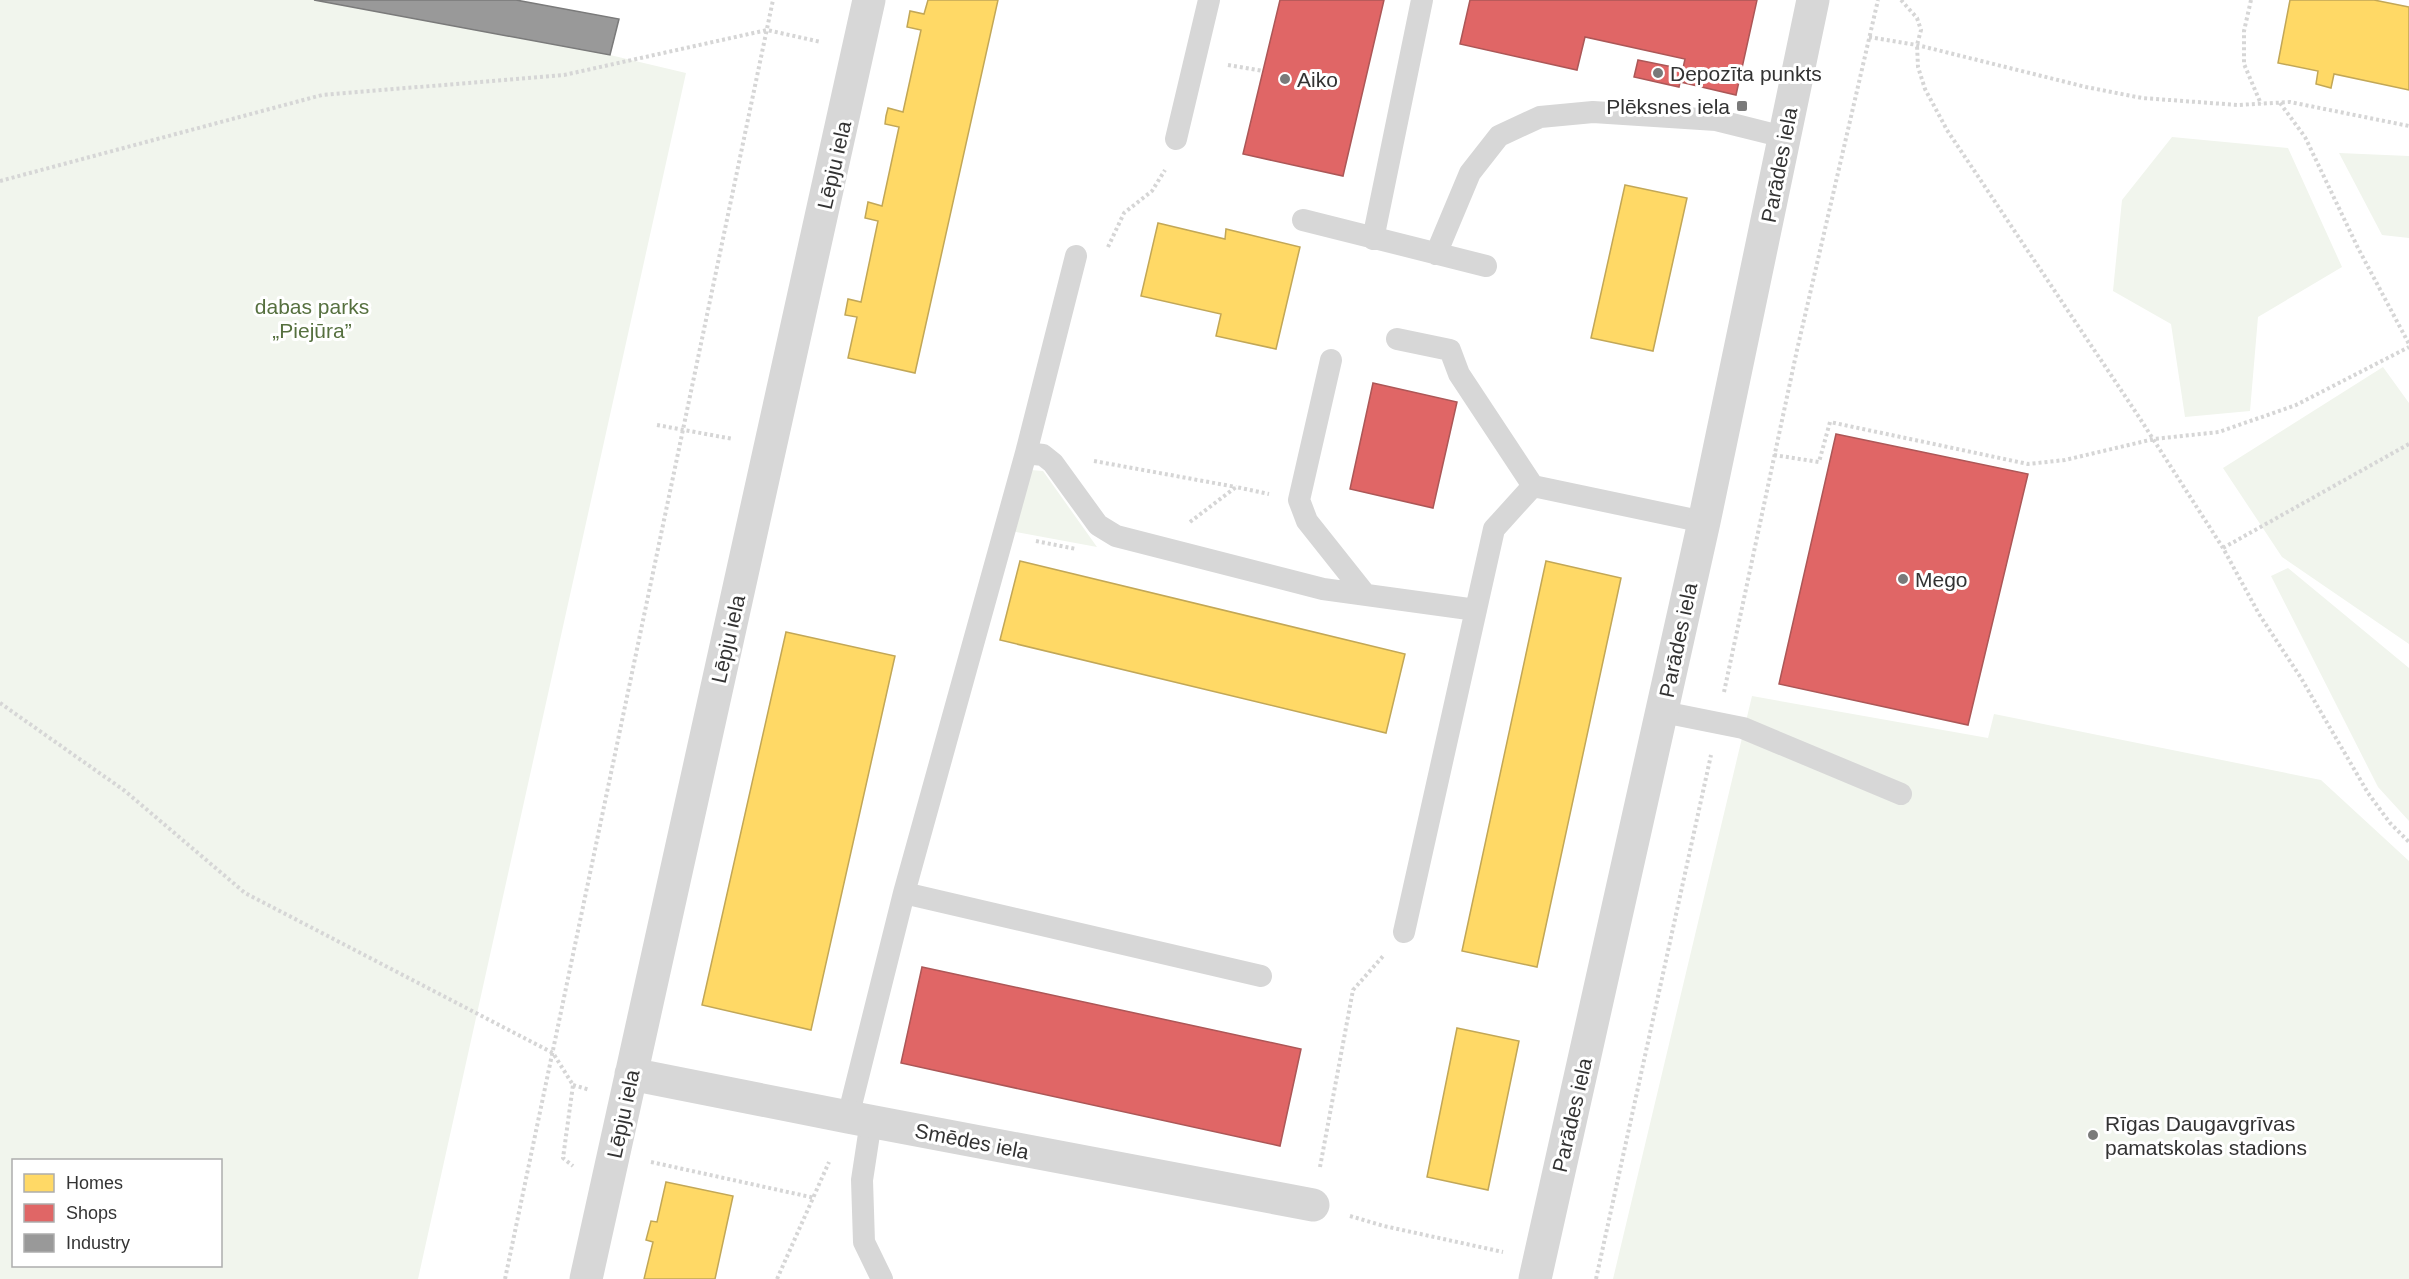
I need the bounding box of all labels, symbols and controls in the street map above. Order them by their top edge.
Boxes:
place label: Depozīta punkts [1670,62,1822,85]
marker: Depozīta punkts [1651,66,1665,80]
place label: Aiko [1297,68,1338,91]
marker: Aiko [1278,72,1292,86]
place label: Plēksnes iela [1606,95,1730,118]
marker: Plēksnes iela [1735,99,1749,113]
street label: Parādes iela [1757,105,1801,224]
street label: Lēpju iela [813,118,855,211]
park label: dabas parks „Piejūra” [255,295,369,342]
place label: Mego [1915,568,1968,591]
marker: Mego [1896,572,1910,586]
street label: Parādes iela [1655,580,1701,699]
street label: Lēpju iela [707,592,749,685]
street label: Parādes iela [1548,1055,1596,1174]
street label: Lēpju iela [602,1067,644,1160]
place label: Rīgas Daugavgrīvas pamatskolas stadions [2105,1112,2307,1159]
street label: Smēdes iela [913,1119,1031,1163]
marker: Rīgas Daugavgrīvas pamatskolas stadions [2086,1128,2100,1142]
legend [12,1159,222,1267]
text: Homes [66,1173,123,1193]
text: Shops [66,1203,117,1223]
text: Industry [66,1233,130,1253]

